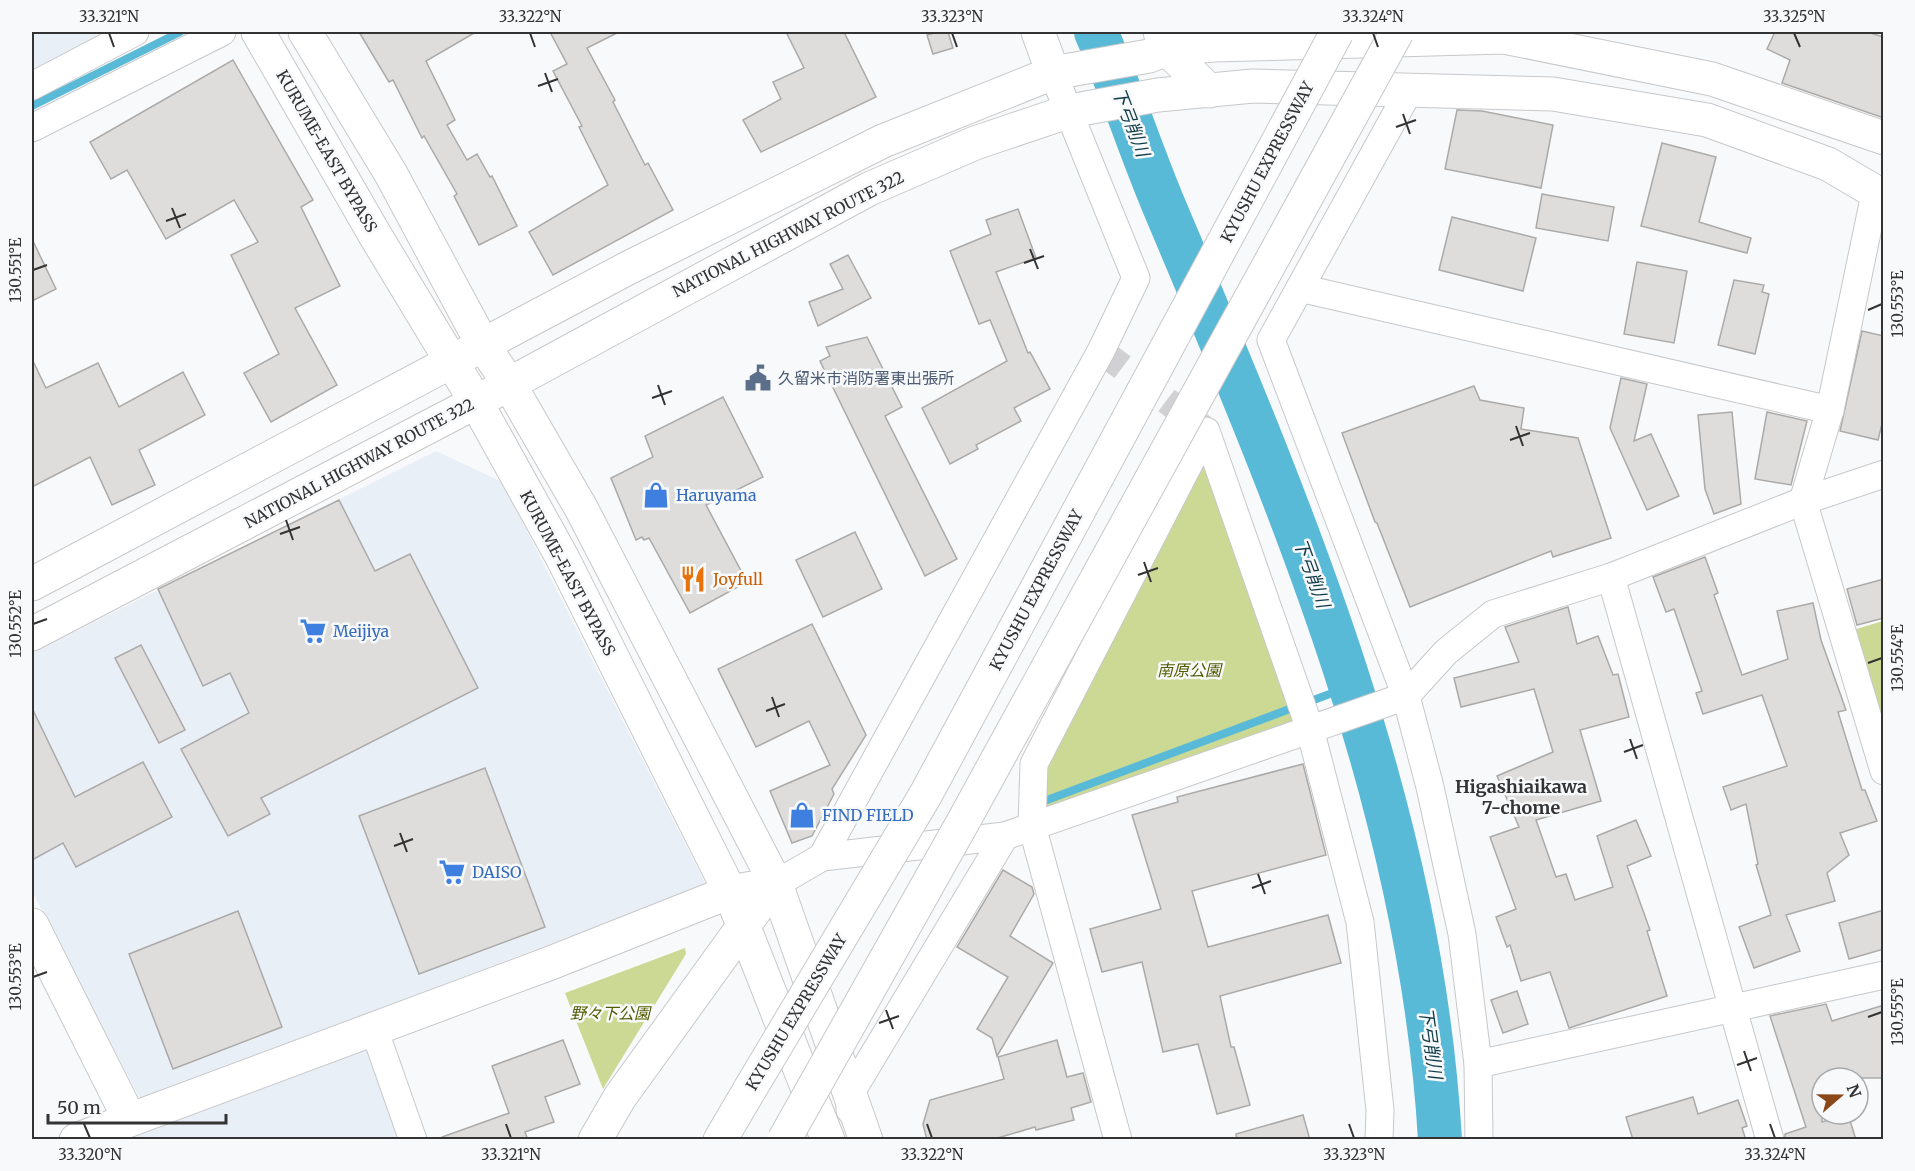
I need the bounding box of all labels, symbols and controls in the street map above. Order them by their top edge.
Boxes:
text: 33.321°N [79,7,139,26]
text: 33.322°N [499,7,562,26]
text: 33.323°N [921,7,983,26]
text: 33.324°N [1342,7,1404,26]
text: 33.325°N [1763,7,1825,26]
street label: KURUME-EAST BYPASS [272,66,382,236]
street label: KYUSHU EXPRESSWAY [1216,78,1318,246]
water label: 下弓削川 [1107,84,1155,162]
street label: NATIONAL HIGHWAY ROUTE 322 [669,167,907,301]
text: 130.551°E [6,237,25,302]
text: 130.553°E [1888,270,1907,338]
public building icon: 久留米市消防署東出張所 [743,363,773,393]
place label: 久留米市消防署東出張所 [778,368,954,388]
street label: NATIONAL HIGHWAY ROUTE 322 [241,394,477,532]
shop icon: Haruyama [641,480,671,510]
place label: Haruyama [676,485,757,505]
street label: KURUME-EAST BYPASS [516,487,620,659]
street label: KYUSHU EXPRESSWAY [985,506,1087,674]
water label: 下弓削川 [1289,535,1336,613]
restaurant icon: Joyfull [678,564,708,594]
place label: Joyfull [712,569,763,589]
text: 130.552°E [6,590,25,658]
supermarket icon: Meijiya [298,616,328,646]
place label: Meijiya [333,621,390,641]
text: 130.554°E [1888,624,1907,691]
park label: 南原公園 [1157,660,1223,680]
district label: Higashiaikawa 7-chome [1455,775,1587,819]
shop icon: FIND FIELD [787,800,817,830]
place label: FIND FIELD [822,805,914,825]
supermarket icon: DAISO [437,857,467,887]
place label: DAISO [472,862,522,882]
street label: KYUSHU EXPRESSWAY [741,930,851,1094]
text: 130.553°E [6,943,25,1011]
text: 130.555°E [1888,978,1907,1046]
park label: 野々下公園 [570,1003,652,1023]
water label: 下弓削川 [1415,1006,1448,1082]
north arrow [1810,1066,1870,1126]
text: N [1843,1082,1866,1101]
scale bar [48,1087,226,1125]
text: 50 m [57,1096,101,1119]
text: 33.320°N [58,1145,122,1164]
text: 33.321°N [481,1145,541,1164]
text: 33.322°N [901,1145,964,1164]
text: 33.323°N [1323,1145,1385,1164]
text: 33.324°N [1744,1145,1806,1164]

